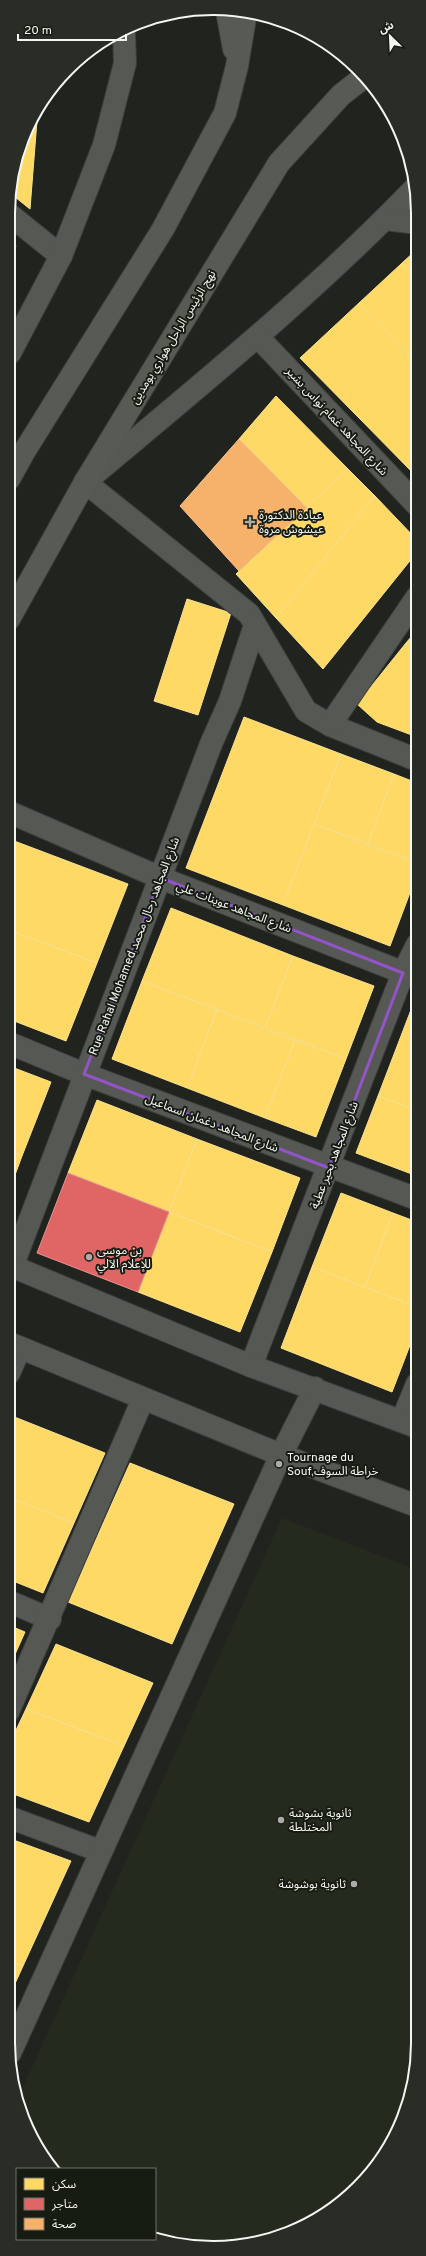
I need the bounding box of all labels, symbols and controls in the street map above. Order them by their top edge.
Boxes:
scale bar [18,16,126,42]
north arrow [370,16,410,56]
text: ش [377,18,396,37]
text: 20 m [24,23,52,39]
street label: نهج الرئيس الراحل هواري بومدين [127,268,221,408]
street label: شارع المجاهد غمام نواس بشير [281,363,391,479]
place label: عيادة الدكتورة عيشوش مروة [259,508,324,538]
marker: عيادة الدكتورة عيشوش مروة [244,516,256,528]
street label: Rue Rahal Mohamed,شارع المجاهد رحال محمد [86,835,184,1058]
street label: شارع المجاهد عوينات علي [173,879,294,938]
street label: شارع المجاهد دغمان اسماعيل [143,1091,281,1157]
street label: شارع المجاهد بحير عطية [307,1099,363,1212]
place label: بن موسى للإعلام الآلي [97,1243,151,1274]
marker: بن موسى للإعلام الآلي [84,1252,94,1262]
place label: Tournage du Souf,خراطة السوف [287,1450,379,1480]
marker: Tournage du Souf,خراطة السوف [274,1459,284,1469]
place label: ثانوية بشوشة المختلطة [289,1806,352,1836]
marker: ثانوية بشوشة المختلطة [276,1815,286,1825]
place label: ثانوية بوشوشة [279,1877,346,1893]
marker: ثانوية بوشوشة [349,1879,359,1889]
legend [16,2168,156,2240]
text: سكن [52,2177,76,2193]
text: متاجر [51,2197,78,2213]
text: صحة [52,2217,76,2233]

